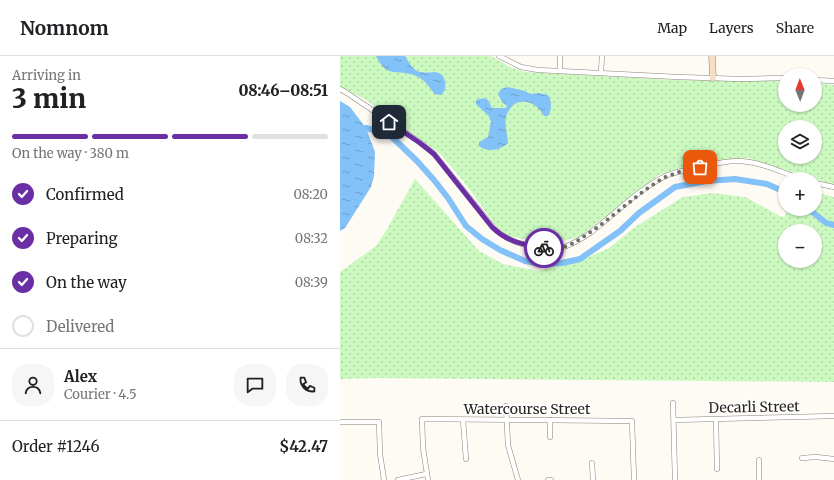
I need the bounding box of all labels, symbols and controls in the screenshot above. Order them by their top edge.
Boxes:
text: Nomnom [20,16,109,40]
text: Map [657,19,687,37]
text: Layers [709,19,754,37]
text: Share [776,19,814,37]
text: Arriving in [12,67,81,84]
north arrow [778,68,822,112]
map controls [778,68,822,268]
text: 08:46–08:51 [238,81,328,100]
text: 3 min [12,82,86,115]
pin [372,105,406,139]
icon: home [378,111,400,133]
button: layers [778,120,822,164]
text: On the way · 380 m [12,145,129,162]
pin [683,150,717,184]
icon: bag [689,156,711,178]
button: + [778,172,822,216]
icon: check [12,183,34,205]
text: Confirmed [46,185,124,204]
text: 08:20 [294,186,328,203]
button: − [778,224,822,268]
icon: check [12,227,34,249]
courier [524,228,564,268]
text: Preparing [46,229,118,248]
text: 08:32 [295,230,328,247]
icon: bike [533,237,555,259]
icon: check [12,271,34,293]
text: On the way [46,273,127,292]
text: 08:39 [295,274,328,291]
text: Delivered [46,317,114,336]
button: person [12,364,54,406]
button: chat [234,364,276,406]
button: phone [286,364,328,406]
text: Alex [64,367,97,386]
text: Courier · 4.5 [64,386,137,403]
street label: Decarli Street [708,397,800,417]
street label: Watercourse Street [463,400,591,418]
text: Order #1246 [12,437,100,456]
text: $42.47 [279,437,328,456]

